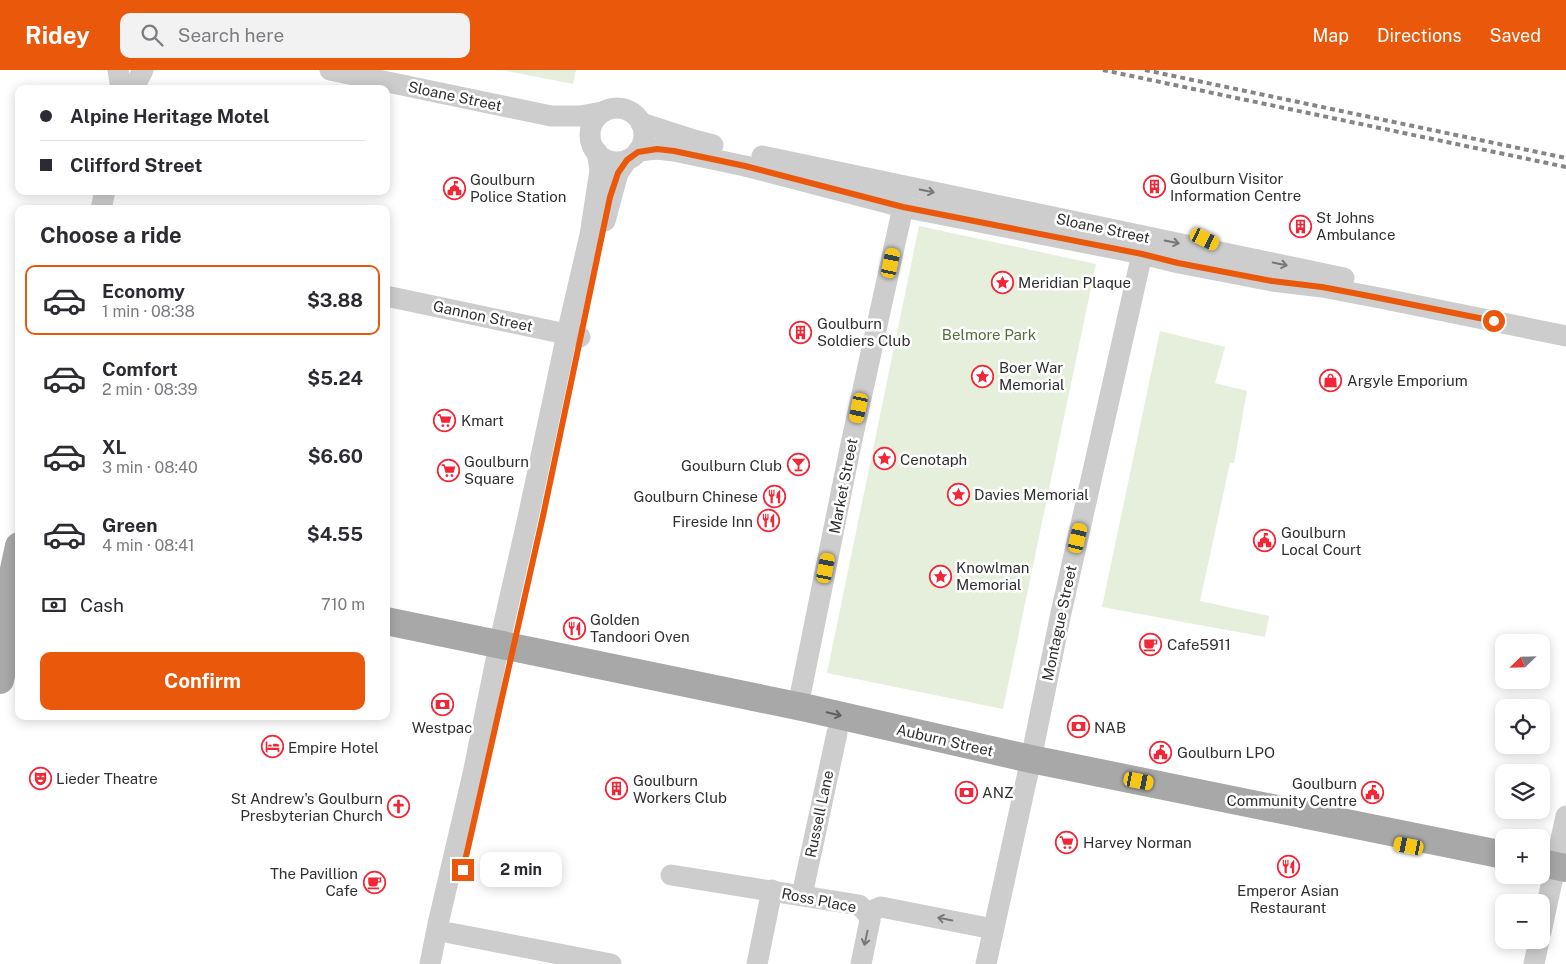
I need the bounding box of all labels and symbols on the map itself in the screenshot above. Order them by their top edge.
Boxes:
street label: Sloane Street [407,78,504,114]
place label: Goulburn Visitor Information Centre [1170,170,1301,204]
place label: Goulburn Police Station [470,171,566,205]
building icon: Goulburn Visitor Information Centre [1142,175,1166,199]
public building icon: Goulburn Police Station [442,176,466,200]
one-way arrow [919,187,935,196]
place label: St Johns Ambulance [1316,209,1395,243]
street label: Sloane Street [1055,210,1152,246]
building icon: St Johns Ambulance [1288,214,1312,238]
car [1188,226,1221,252]
one-way arrow [1163,238,1179,247]
car [880,247,901,279]
one-way arrow [1272,260,1288,269]
place icon: Meridian Plaque [990,270,1014,294]
place label: Meridian Plaque [1018,274,1131,291]
street label: Gannon Street [432,297,534,335]
route start [1483,310,1505,332]
place label: Goulburn Soldiers Club [817,315,910,349]
building icon: Goulburn Soldiers Club [789,320,813,344]
park label: Belmore Park [942,326,1036,343]
place label: Boer War Memorial [999,359,1065,393]
place icon: Boer War Memorial [971,364,995,388]
shop icon: Argyle Emporium [1319,368,1343,392]
place label: Argyle Emporium [1347,372,1468,389]
car [848,392,869,424]
supermarket icon: Kmart [433,408,457,432]
place label: Kmart [461,412,504,429]
street label: Market Street [825,437,861,535]
place icon: Cenotaph [872,447,896,471]
place label: Cenotaph [900,451,967,468]
place label: Goulburn Square [464,453,529,487]
bar icon: Goulburn Club [786,453,810,477]
place label: Goulburn Club [681,457,782,474]
supermarket icon: Goulburn Square [436,458,460,482]
place icon: Davies Memorial [946,482,970,506]
restaurant icon: Goulburn Chinese [762,484,786,508]
place label: Davies Memorial [974,486,1089,503]
place label: Goulburn Chinese [633,488,758,505]
restaurant icon: Fireside Inn [757,509,781,533]
place label: Fireside Inn [672,513,753,530]
car [1067,522,1088,554]
place label: Goulburn Local Court [1281,524,1362,558]
public building icon: Goulburn Local Court [1253,529,1277,553]
car [815,552,836,584]
place label: Knowlman Memorial [956,559,1029,593]
street label: Montague Street [1038,563,1080,682]
place icon: Knowlman Memorial [928,564,952,588]
place label: Golden Tandoori Oven [590,611,690,645]
restaurant icon: Golden Tandoori Oven [562,616,586,640]
cafe icon: Cafe5911 [1139,632,1163,656]
north arrow [1495,634,1550,689]
place label: Cafe5911 [1167,636,1231,653]
bank icon: Westpac [430,692,454,716]
one-way arrow [826,710,842,719]
bank icon: NAB [1066,715,1090,739]
place label: Westpac [412,719,472,736]
place label: NAB [1094,719,1126,736]
street label: Auburn Street [895,721,995,759]
hotel icon: Empire Hotel [260,735,284,759]
place label: Empire Hotel [288,739,379,756]
public building icon: Goulburn LPO [1149,740,1173,764]
place label: Goulburn LPO [1177,744,1275,761]
theatre icon: Lieder Theatre [28,766,52,790]
street label: Russell Lane [801,769,837,859]
place label: Lieder Theatre [56,770,158,787]
car [1122,771,1155,791]
place label: Goulburn Workers Club [633,772,727,806]
place label: Goulburn Community Centre [1226,775,1357,809]
building icon: Goulburn Workers Club [605,777,629,801]
bank icon: ANZ [954,780,978,804]
public building icon: Goulburn Community Centre [1361,780,1385,804]
place label: ANZ [982,784,1014,801]
place label: St Andrew's Goulburn Presbyterian Church [231,790,383,824]
church icon: St Andrew's Goulburn Presbyterian Church [387,795,411,819]
supermarket icon: Harvey Norman [1055,830,1079,854]
place label: Harvey Norman [1083,834,1192,851]
car [1392,836,1425,856]
callout: 2 min [480,852,563,888]
restaurant icon: Emperor Asian Restaurant [1276,855,1300,879]
route end [452,859,474,881]
place label: The Pavillion Cafe [270,865,358,899]
cafe icon: The Pavillion Cafe [362,870,386,894]
place label: Emperor Asian Restaurant [1237,882,1339,916]
street label: Ross Place [780,884,858,916]
one-way arrow [937,914,953,923]
one-way arrow [861,930,870,946]

